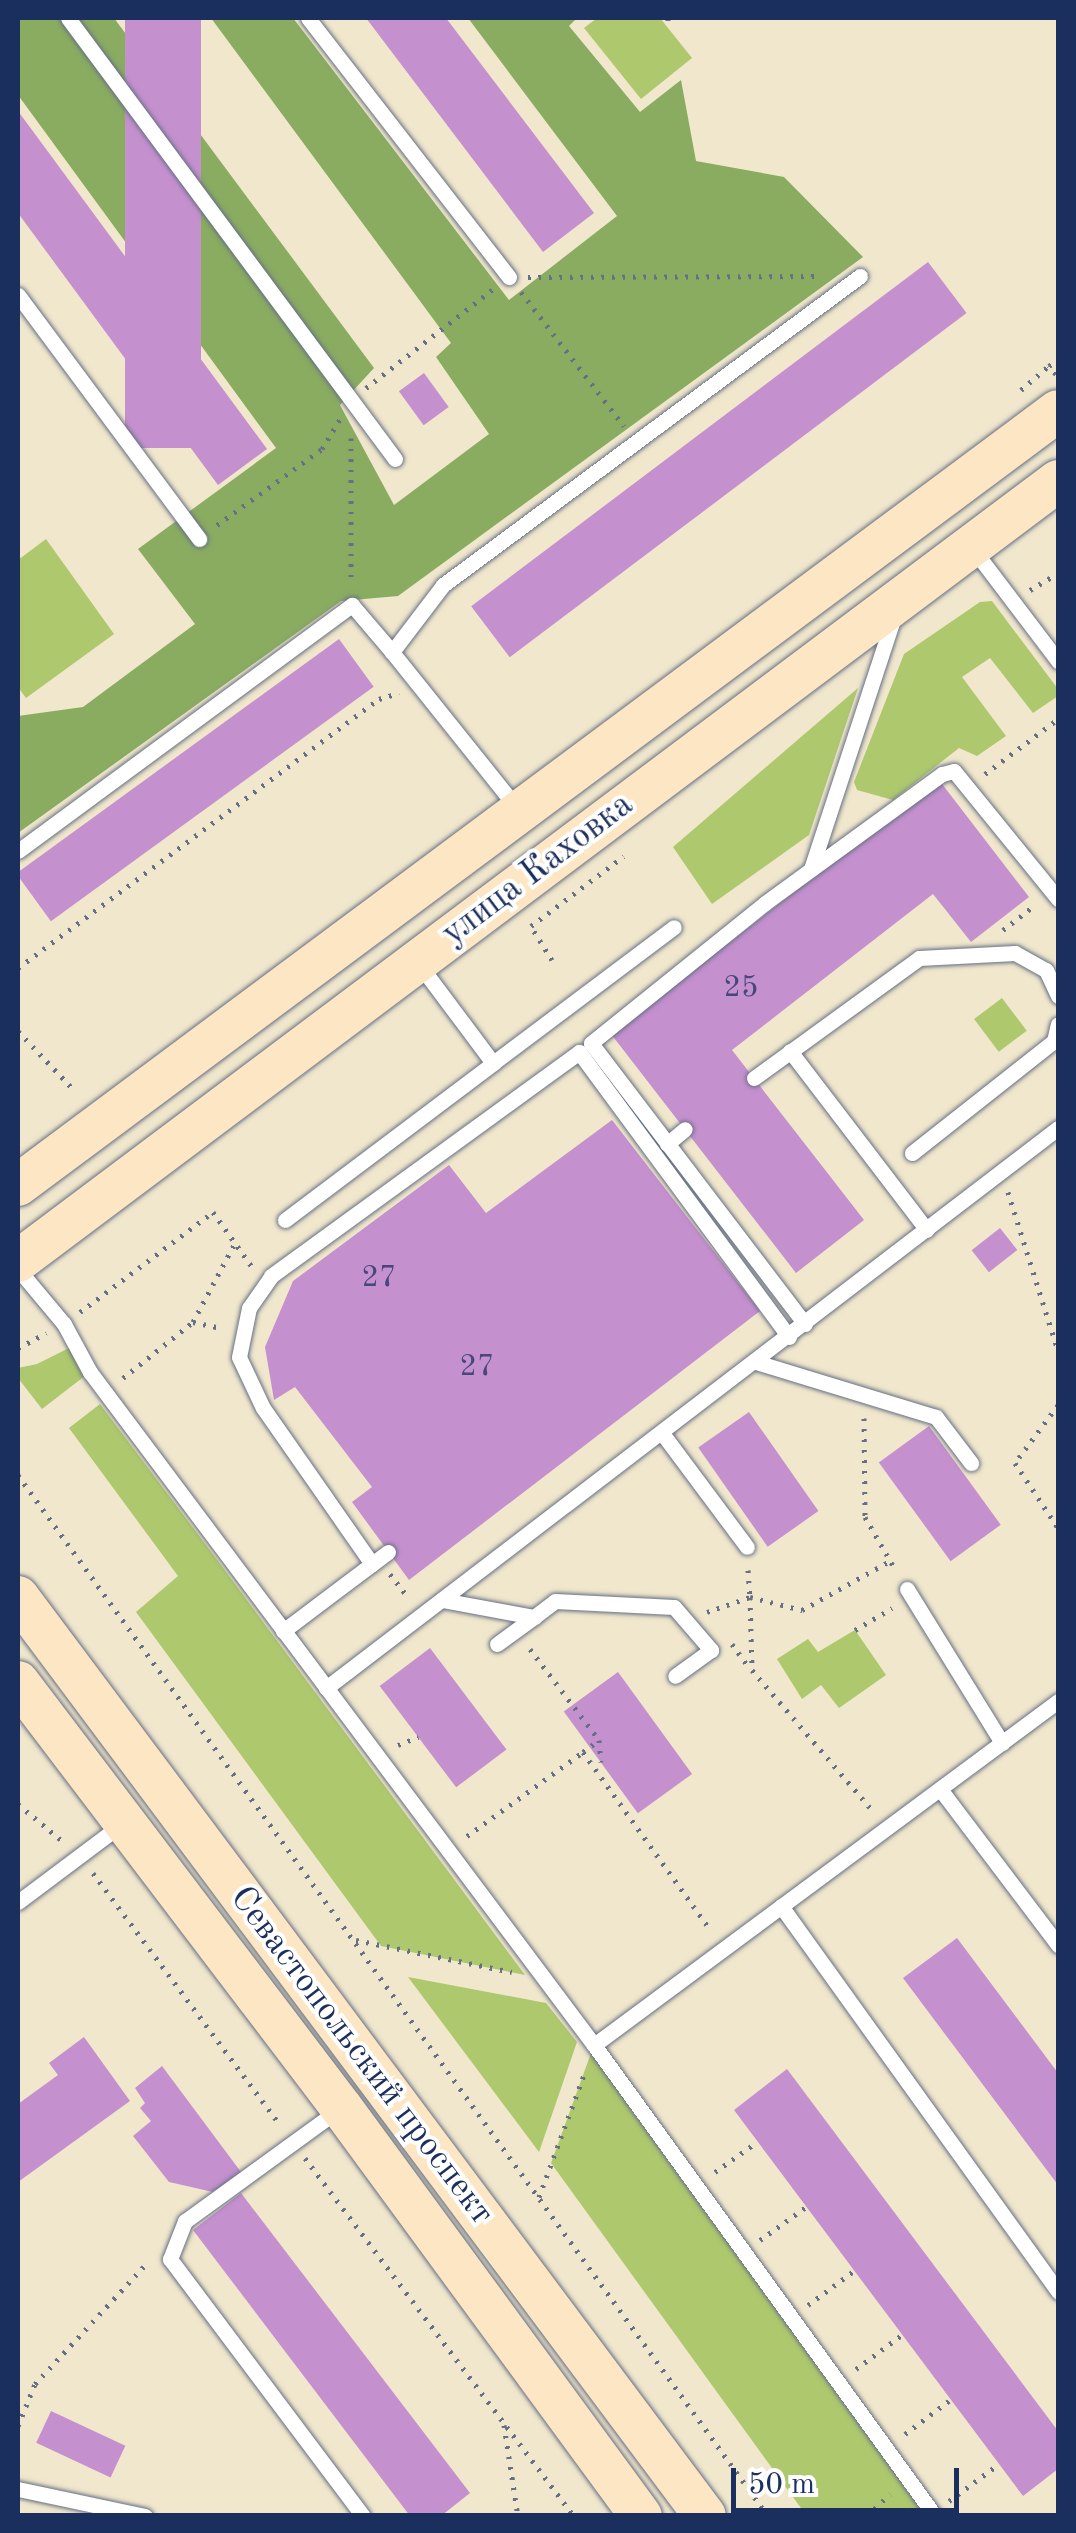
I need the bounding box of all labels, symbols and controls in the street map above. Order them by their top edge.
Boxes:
street label: улица Каховка [434,784,642,956]
house number: 25 [724,970,758,1006]
house number: 27 [362,1260,396,1296]
house number: 27 [460,1349,494,1385]
street label: Севастопольский проспект [220,1878,502,2234]
scale bar [736,2448,964,2510]
text: 50 m [748,2470,815,2500]

